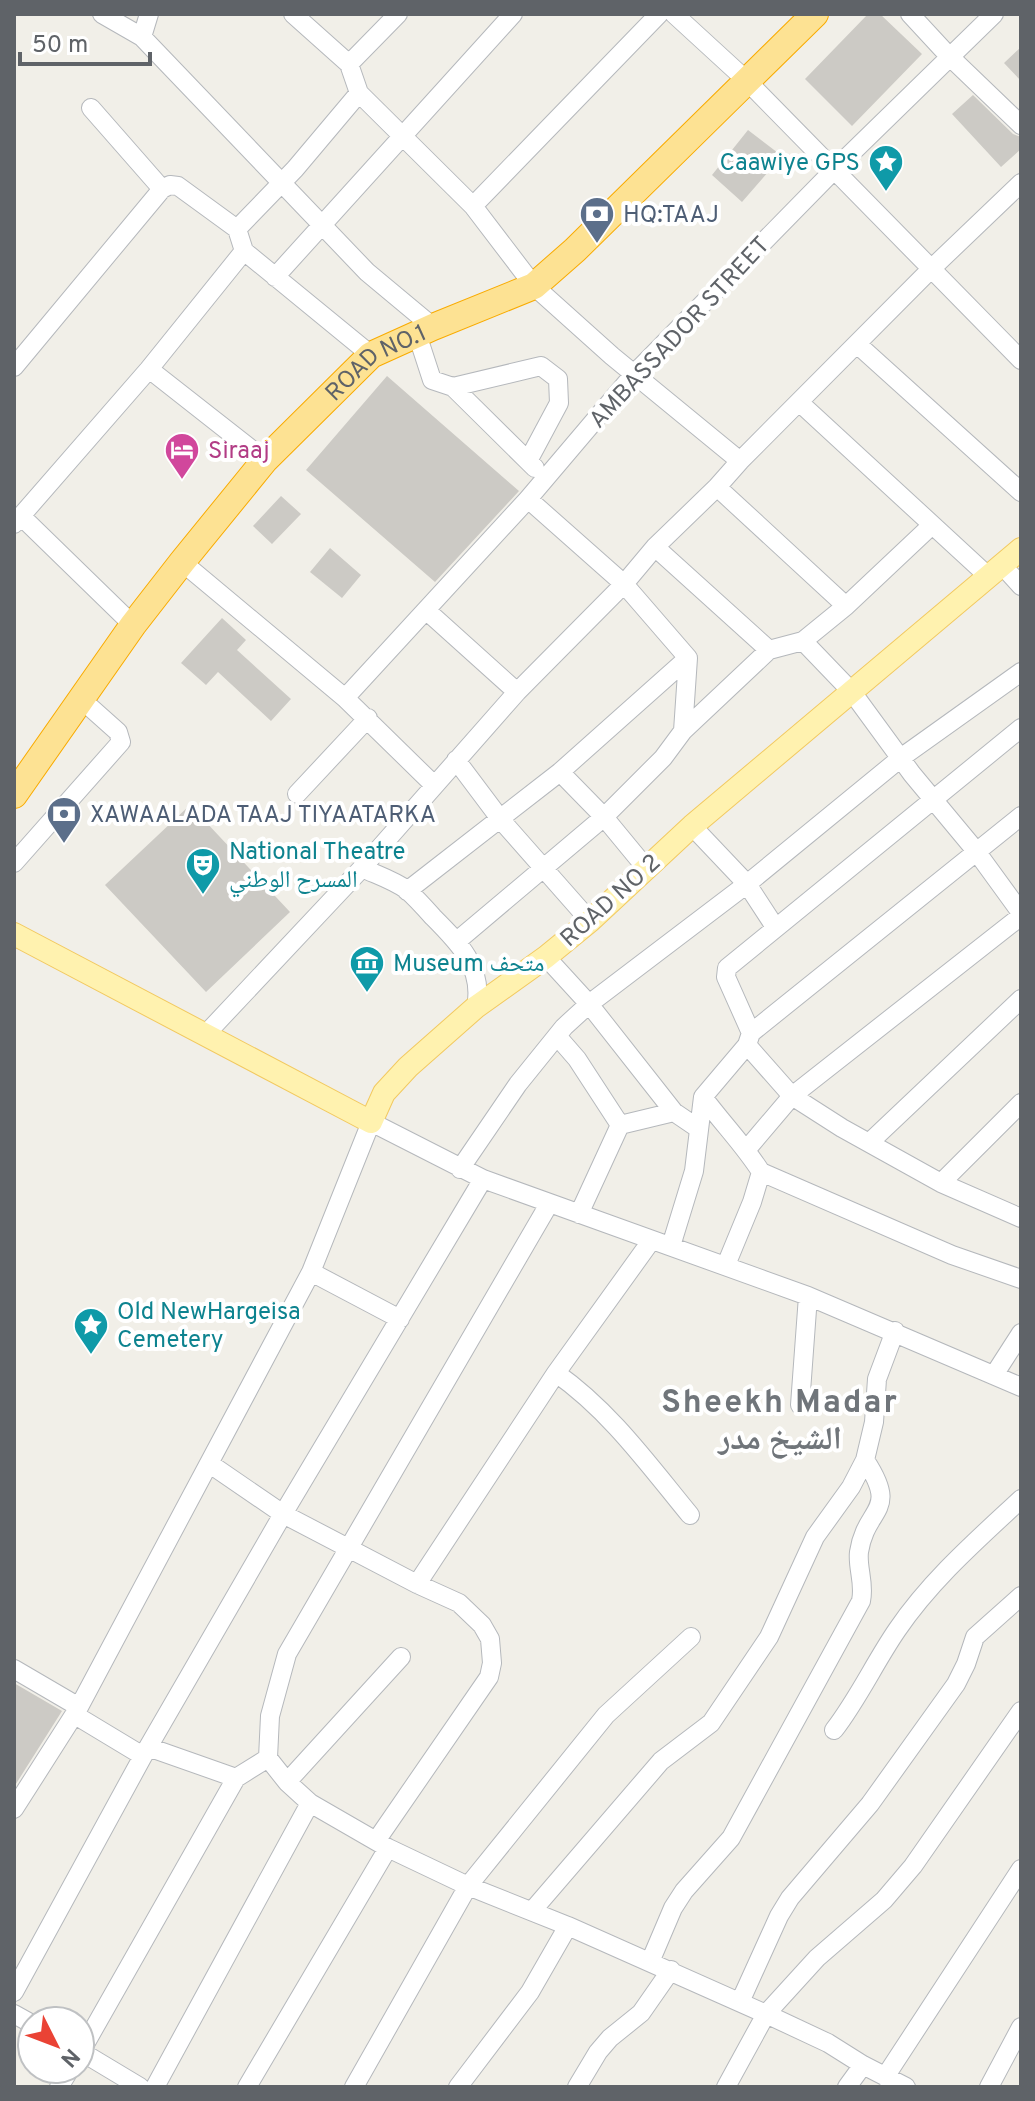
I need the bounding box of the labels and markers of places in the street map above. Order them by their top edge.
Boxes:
place icon: Caawiye GPS [867,143,905,193]
place label: Caawiye GPS [719,149,860,179]
bank icon: HQ:TAAJ [578,195,616,245]
place label: HQ:TAAJ [623,201,719,231]
hotel icon: Siraaj [163,431,201,481]
place label: Siraaj [208,437,270,467]
bank icon: XAWAALADA TAAJ TIYAATARKA [45,795,83,845]
place label: XAWAALADA TAAJ TIYAATARKA [90,801,436,831]
place label: National Theatre المسرح الوطني [229,838,405,898]
theatre icon: National Theatre المسرح الوطني [184,846,222,896]
museum icon: Museum متحف [348,944,386,994]
place label: Museum متحف [393,950,545,980]
place label: Old NewHargeisa Cemetery [117,1298,301,1356]
place icon: Old NewHargeisa Cemetery [72,1306,110,1356]

